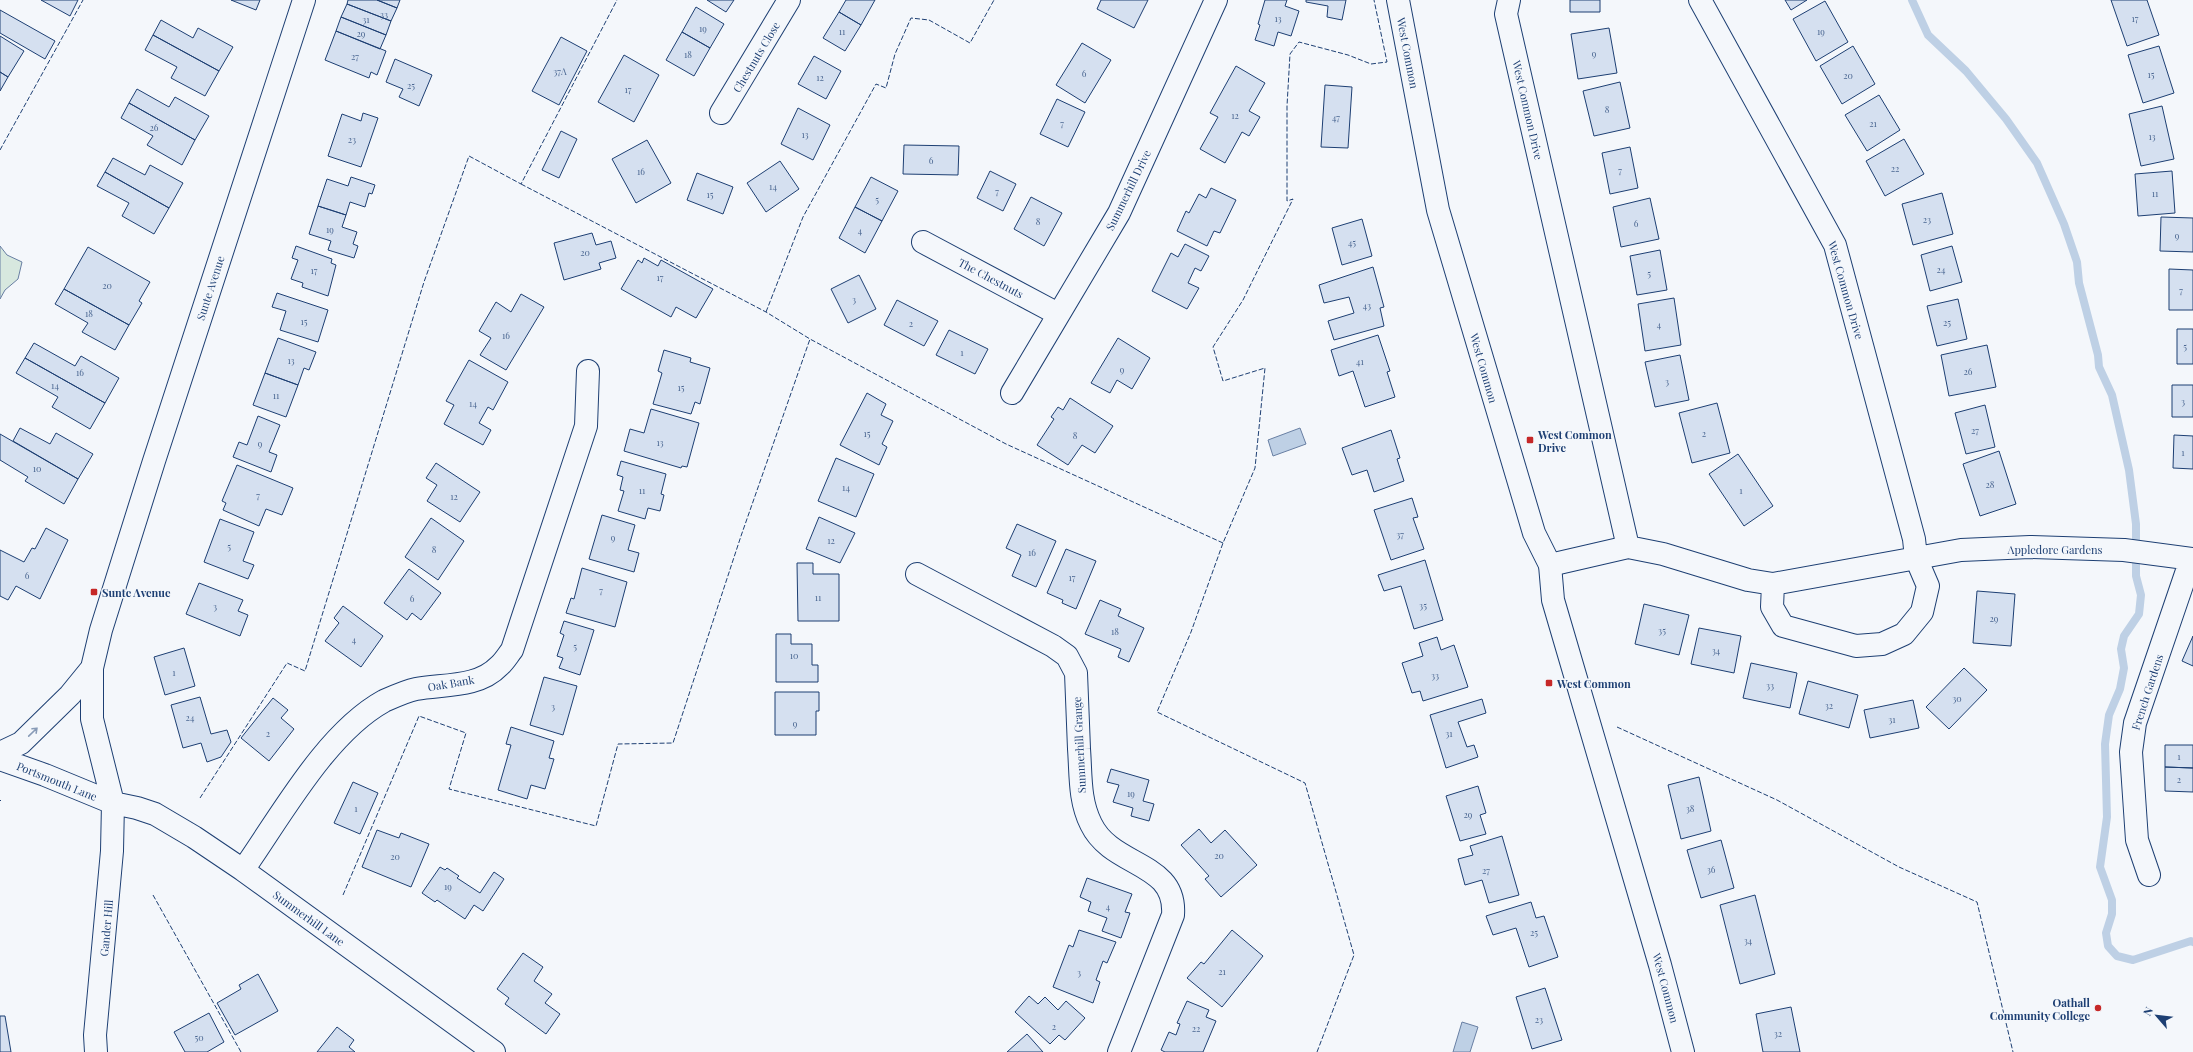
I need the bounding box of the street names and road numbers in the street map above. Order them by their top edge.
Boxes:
street label: West Common [1394,15,1422,90]
street label: Chestnuts Close [729,18,783,95]
street label: West Common Drive [1509,58,1547,162]
street label: Summerhill Drive [1102,147,1154,233]
street label: West Common Drive [1825,238,1867,341]
street label: Sunte Avenue [193,253,228,322]
street label: The Chestnuts [956,255,1026,301]
street label: West Common [1467,330,1501,405]
street label: Appledore Gardens [2007,542,2103,557]
street label: French Gardens [2128,652,2166,732]
street label: Oak Bank [426,672,476,694]
street label: Summerhill Grange [1069,696,1089,794]
street label: Portsmouth Lane [15,758,100,804]
street label: Summerhill Lane [270,887,348,949]
street label: Gander Hill [96,899,116,957]
street label: West Common [1649,950,1683,1025]

